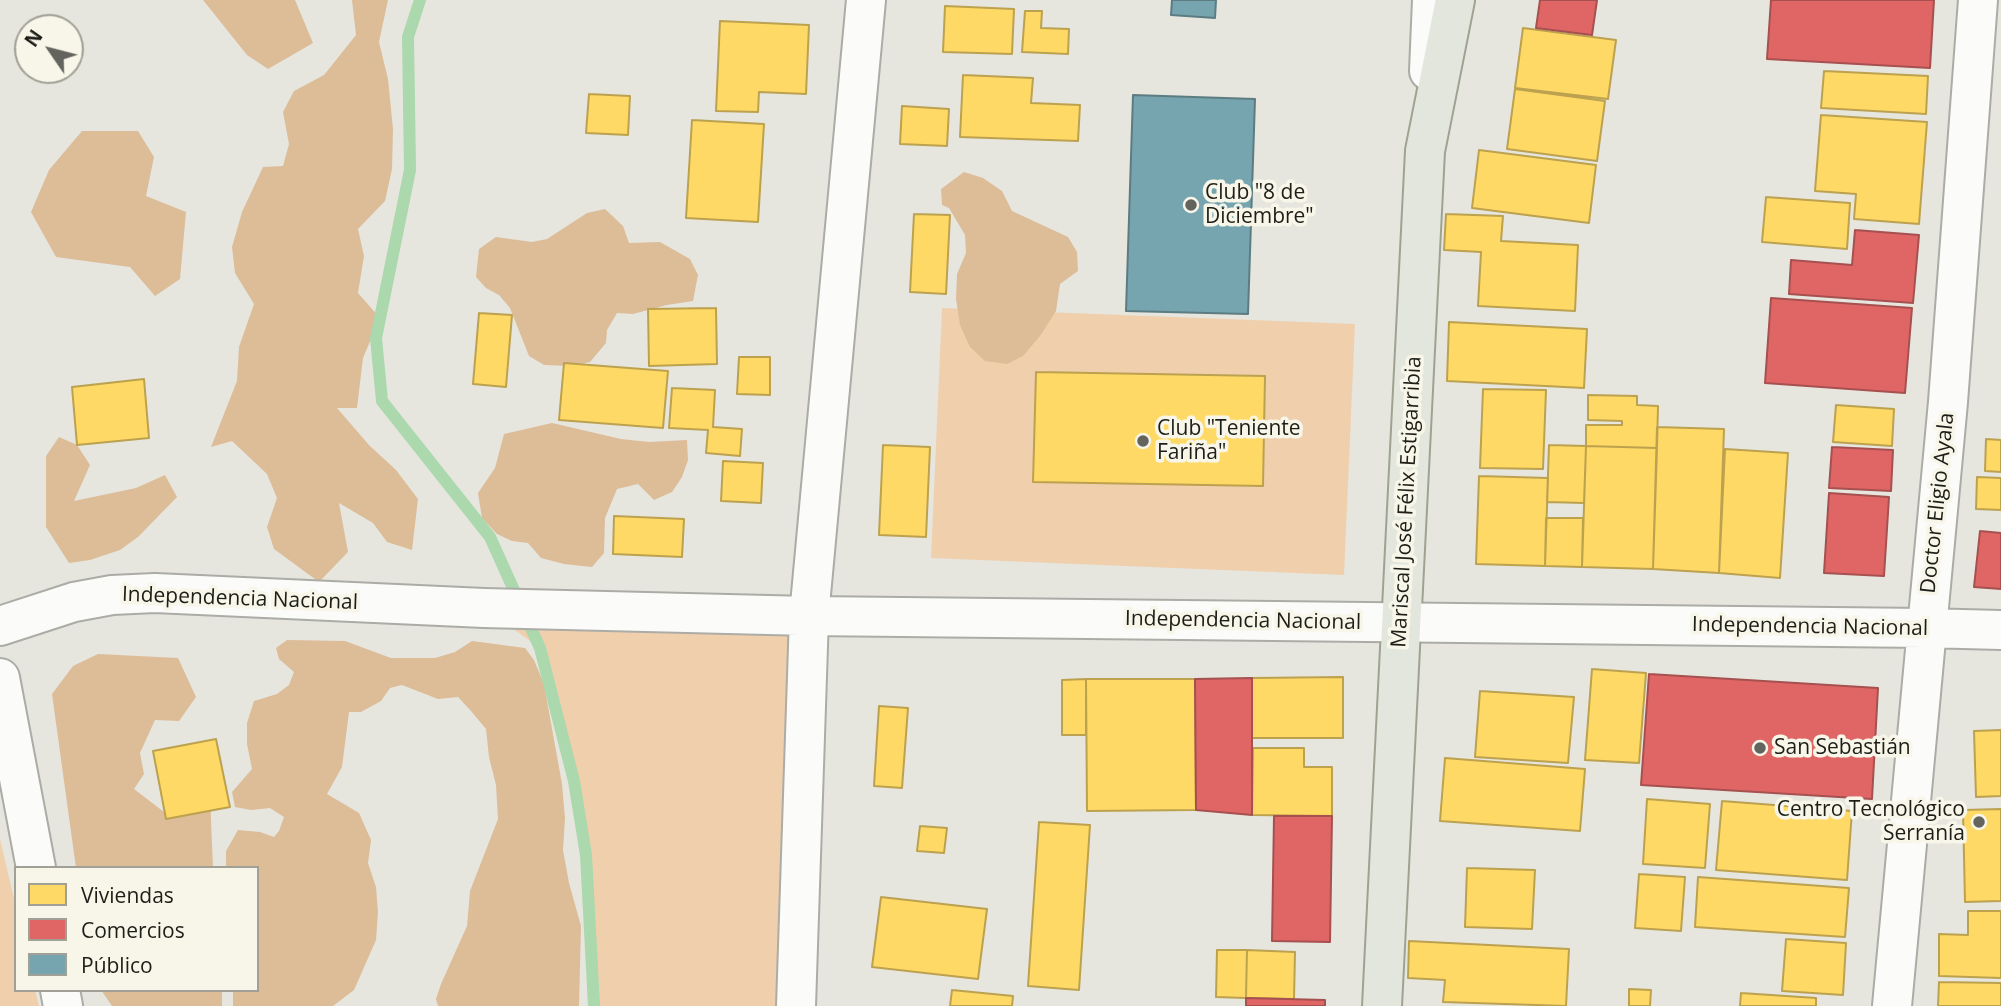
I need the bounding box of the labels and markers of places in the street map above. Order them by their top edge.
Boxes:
place label: Club "8 de Diciembre" [1205,180,1314,230]
marker: Club "8 de Diciembre" [1183,197,1199,213]
place label: Club "Teniente Fariña" [1157,416,1301,466]
marker: Club "Teniente Fariña" [1135,433,1151,449]
place label: San Sebastián [1774,735,1911,761]
marker: San Sebastián [1752,740,1768,756]
place label: Centro Tecnológico Serranía [1777,797,1965,847]
marker: Centro Tecnológico Serranía [1971,814,1987,830]

